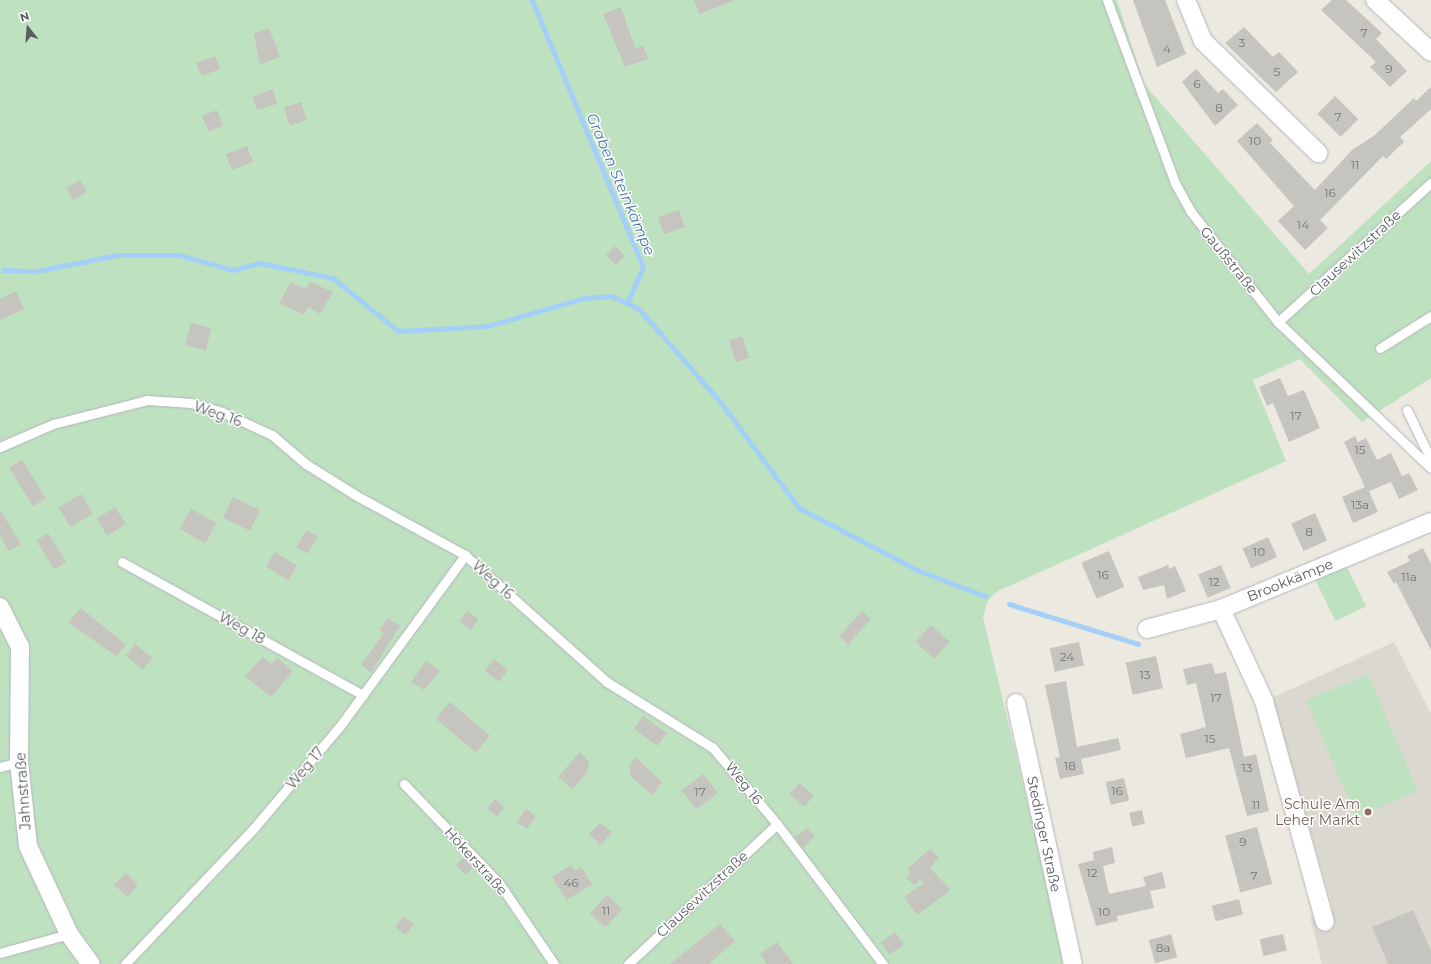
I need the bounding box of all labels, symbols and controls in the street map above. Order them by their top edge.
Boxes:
north arrow [8,8,48,48]
text: N [18,9,31,25]
house number: 7 [1360,26,1368,40]
house number: 3 [1239,36,1245,50]
house number: 4 [1163,42,1171,56]
house number: 9 [1385,62,1393,76]
house number: 5 [1274,65,1280,79]
house number: 6 [1193,77,1201,91]
house number: 8 [1215,101,1223,115]
water label: Graben Steinkämpe [583,110,659,258]
house number: 7 [1334,110,1342,124]
house number: 10 [1249,134,1261,148]
house number: 11 [1351,158,1359,172]
house number: 16 [1324,186,1336,200]
street label: Clausewitzstraße [1306,206,1404,300]
house number: 14 [1297,218,1309,232]
street label: Gaußstraße [1197,223,1261,297]
street label: Weg 16 [192,398,244,430]
house number: 17 [1290,409,1302,423]
house number: 15 [1354,443,1366,457]
house number: 13a [1351,498,1369,512]
house number: 8 [1305,525,1313,539]
house number: 10 [1253,545,1265,559]
street label: Brookkämpe [1245,555,1335,605]
street label: Weg 16 [469,557,517,603]
house number: 16 [1097,568,1109,582]
house number: 11a [1401,570,1417,584]
house number: 12 [1208,575,1220,589]
street label: Weg 18 [216,608,268,648]
house number: 24 [1060,650,1074,664]
house number: 13 [1139,668,1151,682]
house number: 17 [1210,691,1222,705]
house number: 15 [1204,732,1216,746]
street label: Weg 17 [283,744,327,792]
street label: Jahnstraße [12,752,34,830]
street label: Weg 16 [722,758,766,808]
house number: 18 [1064,759,1076,773]
house number: 13 [1241,761,1253,775]
street label: Stedinger Straße [1024,775,1064,893]
house number: 16 [1111,784,1123,798]
house number: 17 [694,785,706,799]
place label: Schule Am Leher Markt [1275,796,1360,828]
house number: 11 [1252,798,1260,812]
marker: Schule Am Leher Markt [1363,807,1373,817]
street label: Hökerstraße [441,823,511,899]
house number: 9 [1239,835,1247,849]
street label: Clausewitzstraße [653,847,751,941]
house number: 12 [1086,866,1098,880]
house number: 7 [1250,869,1258,883]
house number: 46 [563,876,579,890]
house number: 11 [602,904,610,918]
house number: 10 [1098,905,1110,919]
house number: 8a [1156,941,1170,955]

